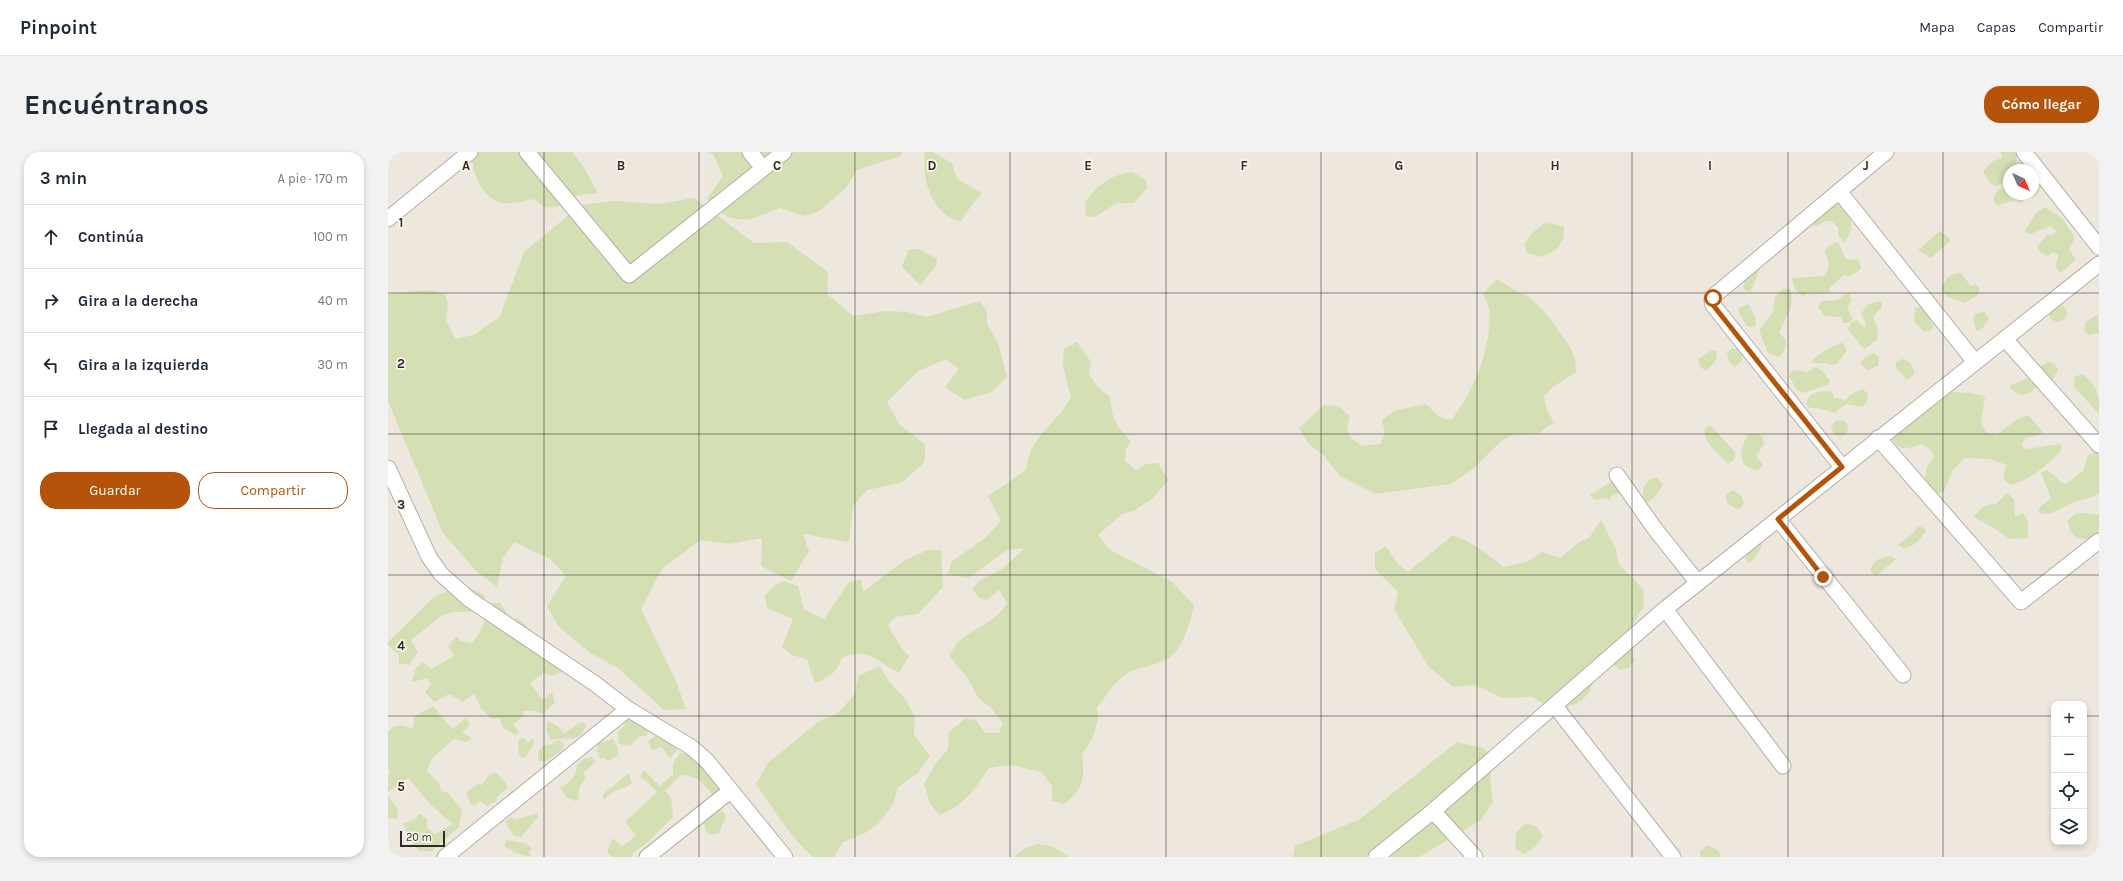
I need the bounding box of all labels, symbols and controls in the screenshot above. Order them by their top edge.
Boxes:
text: Pinpoint [20,17,97,39]
text: Mapa [1919,19,1955,36]
text: Capas [1977,19,2016,36]
text: Compartir [2038,19,2103,36]
button: Cómo llegar [1984,86,2099,123]
text: Encuéntranos [24,88,209,121]
text: A [462,158,470,173]
text: B [617,158,625,173]
text: C [773,158,781,173]
text: D [928,158,937,173]
text: E [1084,158,1092,173]
text: F [1240,158,1248,173]
text: G [1395,158,1403,173]
text: H [1550,158,1560,173]
text: I [1708,158,1712,173]
text: J [1863,158,1869,173]
north arrow [2003,164,2039,200]
text: 3 min [40,168,87,188]
text: A pie · 170 m [277,171,348,186]
text: 1 [399,215,403,230]
icon: ahead [40,226,62,248]
text: Continúa [78,228,144,246]
text: 100 m [313,229,348,244]
route start [1704,289,1722,307]
icon: right [40,290,62,312]
text: Gira a la derecha [78,292,198,310]
text: 40 m [318,293,348,308]
icon: left [40,354,62,376]
text: Gira a la izquierda [78,356,209,374]
text: 2 [397,356,405,371]
text: 30 m [317,357,348,372]
icon: arrive [40,418,62,440]
text: Llegada al destino [78,420,208,438]
button: Guardar [40,472,190,509]
button: Compartir [198,472,348,509]
text: 3 [397,497,405,512]
route end [1814,568,1832,586]
text: 4 [397,638,405,653]
map controls [2051,701,2087,845]
button: + [2051,701,2087,737]
button: − [2051,737,2087,773]
button: locate [2051,773,2087,809]
text: 5 [397,779,405,794]
button: layers [2051,809,2087,845]
scale bar [400,829,445,848]
text: 20 m [406,831,432,844]

